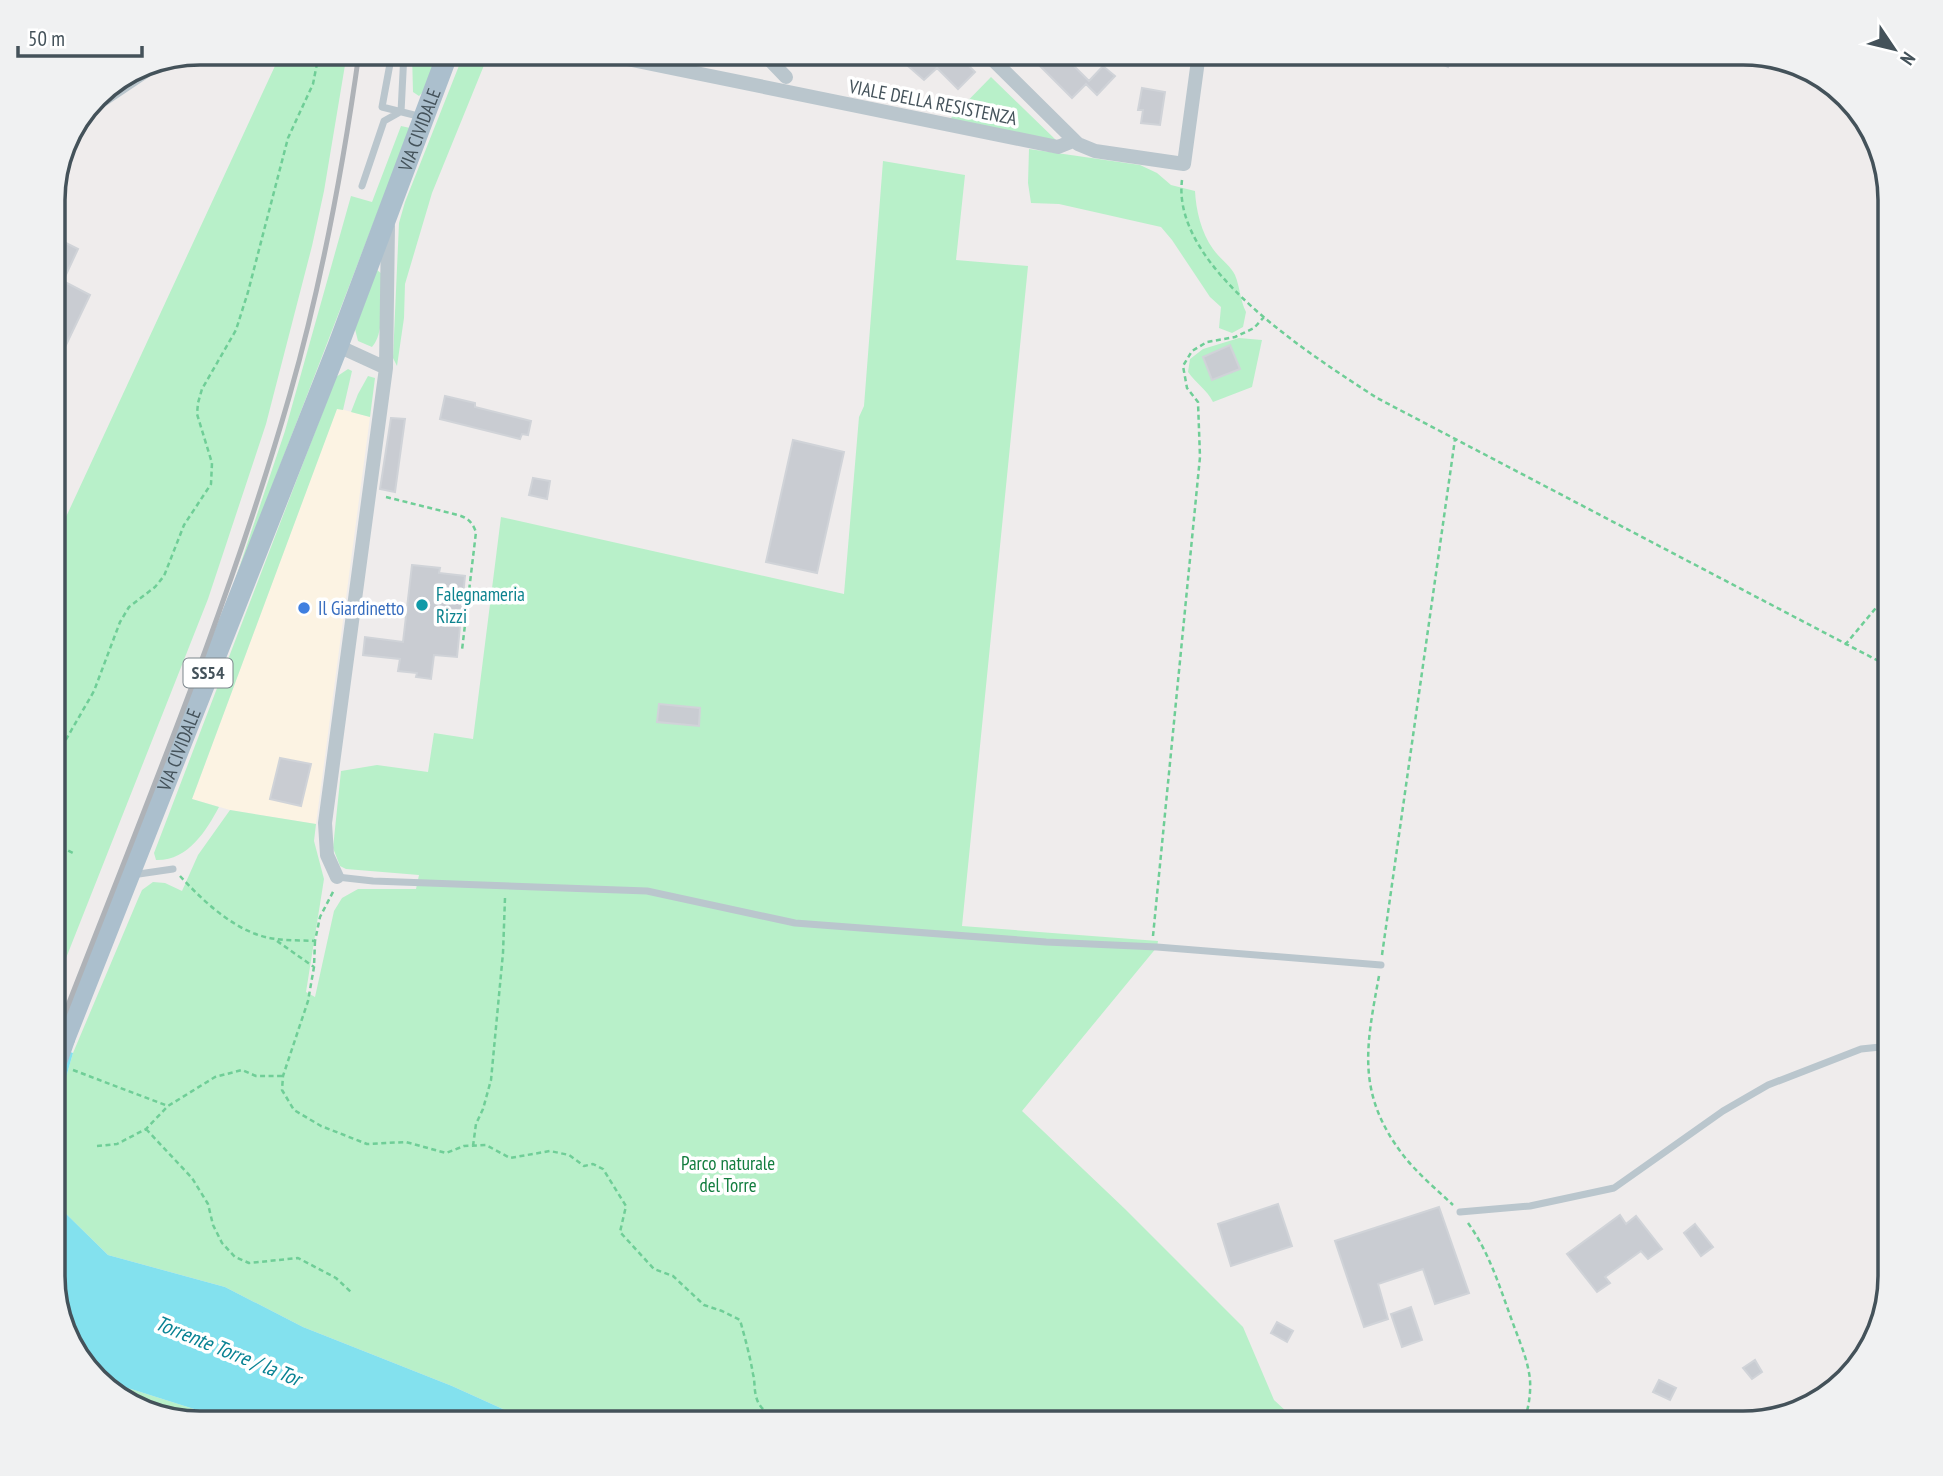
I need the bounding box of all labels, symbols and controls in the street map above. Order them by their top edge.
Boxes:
scale bar [18,14,142,58]
north arrow [1859,14,1929,84]
text: 50 m [28,25,65,52]
text: N [1895,48,1921,70]
street label: VIALE DELLA RESISTENZA [846,74,1019,130]
street label: VIA CIVIDALE [392,85,446,175]
place label: Falegnameria Rizzi [436,582,525,628]
place label: Il Giardinetto [318,596,404,620]
marker: Falegnameria Rizzi [414,597,430,613]
marker: Il Giardinetto [296,600,312,616]
road number: SS54 [184,658,232,688]
street label: VIA CIVIDALE [151,705,206,795]
park label: Parco naturale del Torre [681,1151,775,1197]
water label: Torrente Torre / la Tor [151,1309,308,1393]

